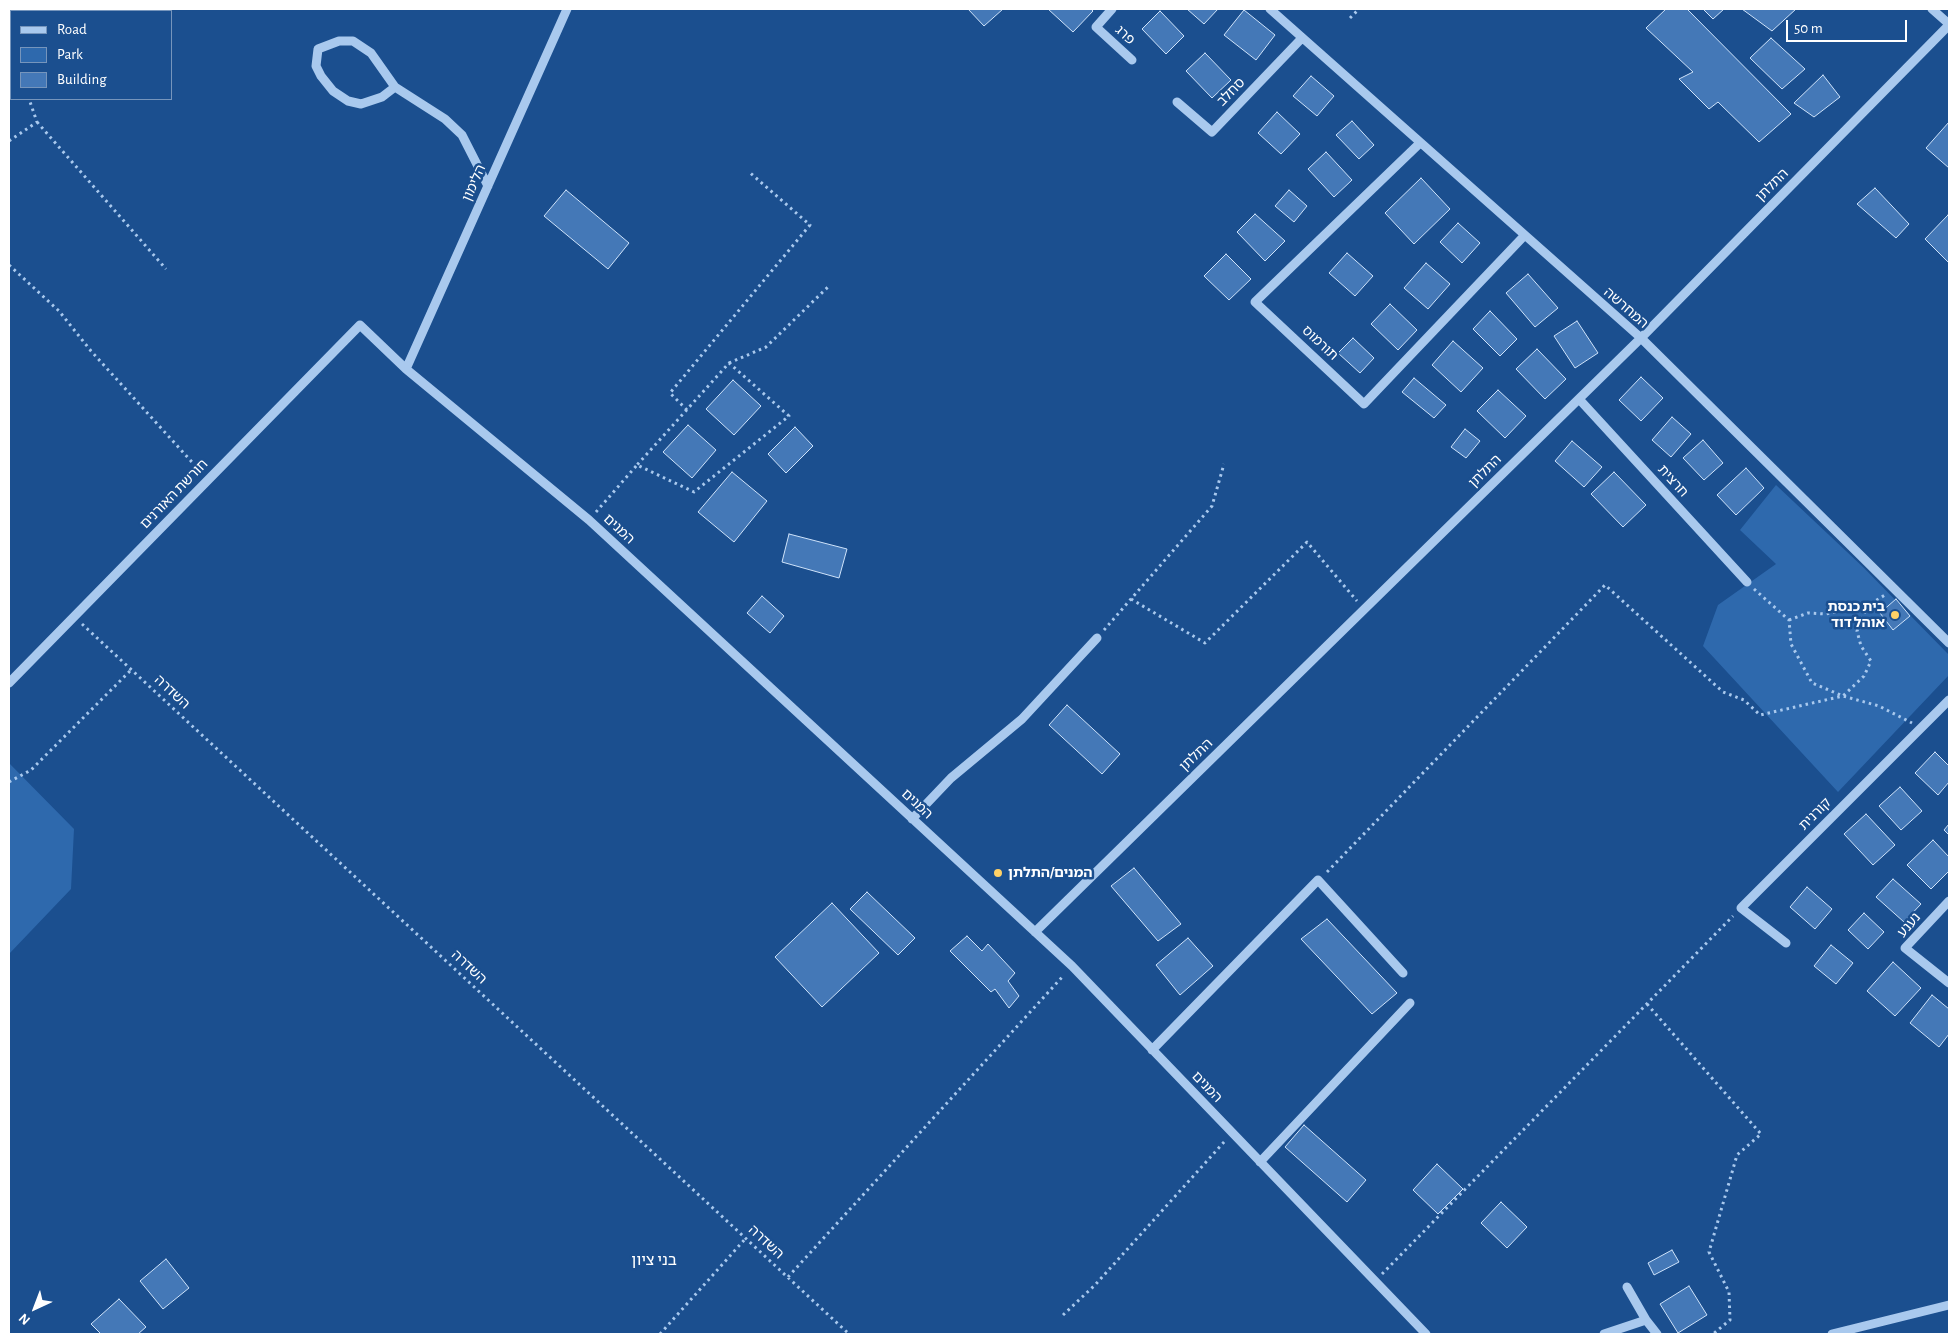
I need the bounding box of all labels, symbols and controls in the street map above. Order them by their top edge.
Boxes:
legend [10,10,172,100]
scale bar [1788,10,1909,42]
text: 50 m [1794,21,1823,36]
text: Road [57,22,87,37]
street label: פרג [1112,22,1138,48]
text: Park [57,47,83,62]
text: Building [57,72,107,87]
street label: סחלב [1213,74,1249,110]
street label: הלימון [459,162,489,204]
street label: התלתן [1752,165,1792,205]
street label: המחרשה [1600,284,1652,332]
street label: תורמוס [1298,322,1342,364]
street label: התלתן [1465,451,1505,491]
street label: חורשת האורנים [137,456,211,532]
street label: חרצית [1654,461,1692,501]
street label: המנים [600,510,638,548]
place label: בית כנסת אוהל דוד [1827,599,1885,632]
marker: בית כנסת אוהל דוד [1889,609,1901,621]
street label: השדרה [151,671,193,713]
street label: התלתן [1176,735,1216,775]
street label: המנים [898,785,936,823]
street label: קורנית [1795,794,1835,834]
place label: המנים/התלתן [1008,865,1093,881]
marker: המנים/התלתן [992,867,1004,879]
street label: נענע [1894,909,1924,941]
street label: השדרה [448,946,490,988]
street label: המנים [1188,1068,1226,1106]
street label: השדרה [745,1221,787,1263]
district label: בני ציון [631,1250,677,1270]
north arrow [10,1283,60,1333]
text: N [16,1311,33,1327]

